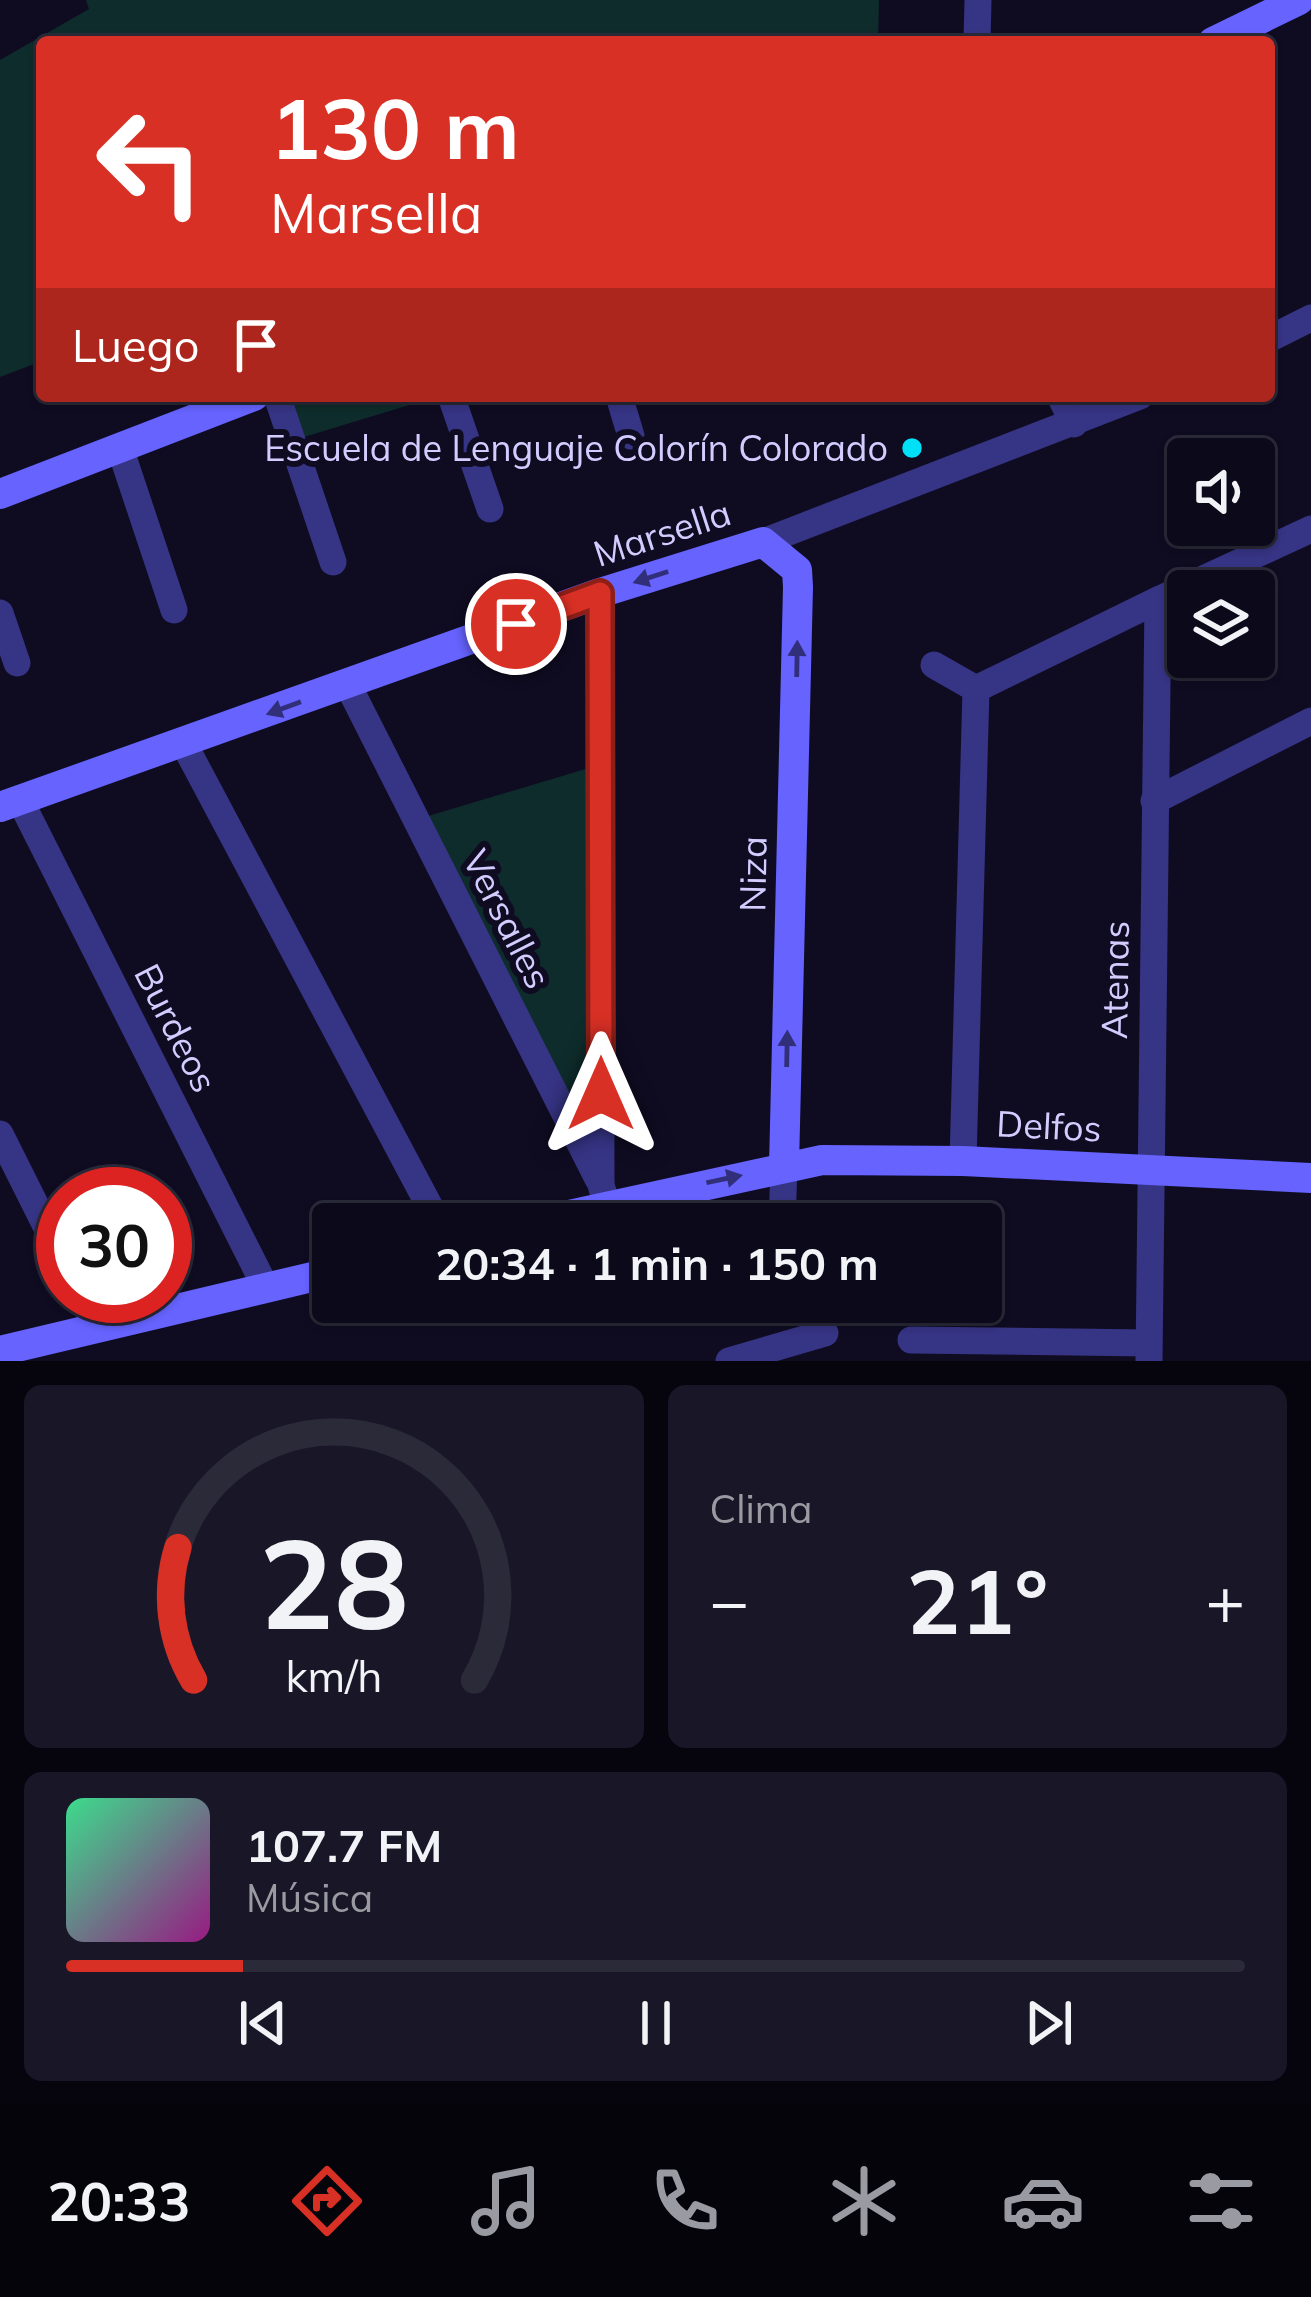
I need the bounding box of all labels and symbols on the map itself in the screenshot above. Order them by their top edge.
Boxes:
place label: Escuela de Lenguaje Colorín Colorado [264,425,888,470]
marker: Escuela de Lenguaje Colorín Colorado [899,435,925,461]
street label: Marsella [588,489,736,576]
one-way arrow [632,569,669,587]
pin [465,573,567,675]
one-way arrow [787,639,806,677]
one-way arrow [266,700,302,718]
street label: Niza [729,836,776,912]
street label: Versalles [453,842,561,996]
street label: Atenas [1091,920,1138,1040]
street label: Burdeos [125,956,228,1099]
one-way arrow [778,1029,797,1067]
position arrow [538,1031,664,1157]
street label: Delfos [995,1100,1103,1151]
speed limit sign: 30 [36,1167,192,1323]
one-way arrow [706,1168,743,1187]

